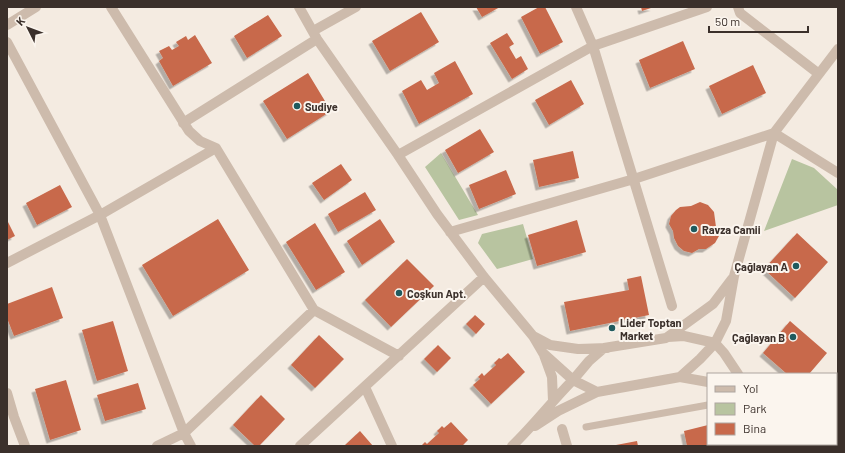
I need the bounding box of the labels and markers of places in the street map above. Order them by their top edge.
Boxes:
place label: Sudiye [305,100,338,113]
marker: Sudiye [292,101,302,111]
place label: Ravza Camii [702,223,761,236]
marker: Ravza Camii [689,224,699,234]
place label: Çağlayan A [734,260,789,273]
marker: Çağlayan A [791,261,801,271]
place label: Coşkun Apt. [407,287,466,300]
marker: Coşkun Apt. [394,288,404,298]
place label: Lider Toptan Market [620,316,682,342]
marker: Lider Toptan Market [607,323,617,333]
place label: Çağlayan B [732,331,785,344]
marker: Çağlayan B [788,332,798,342]

